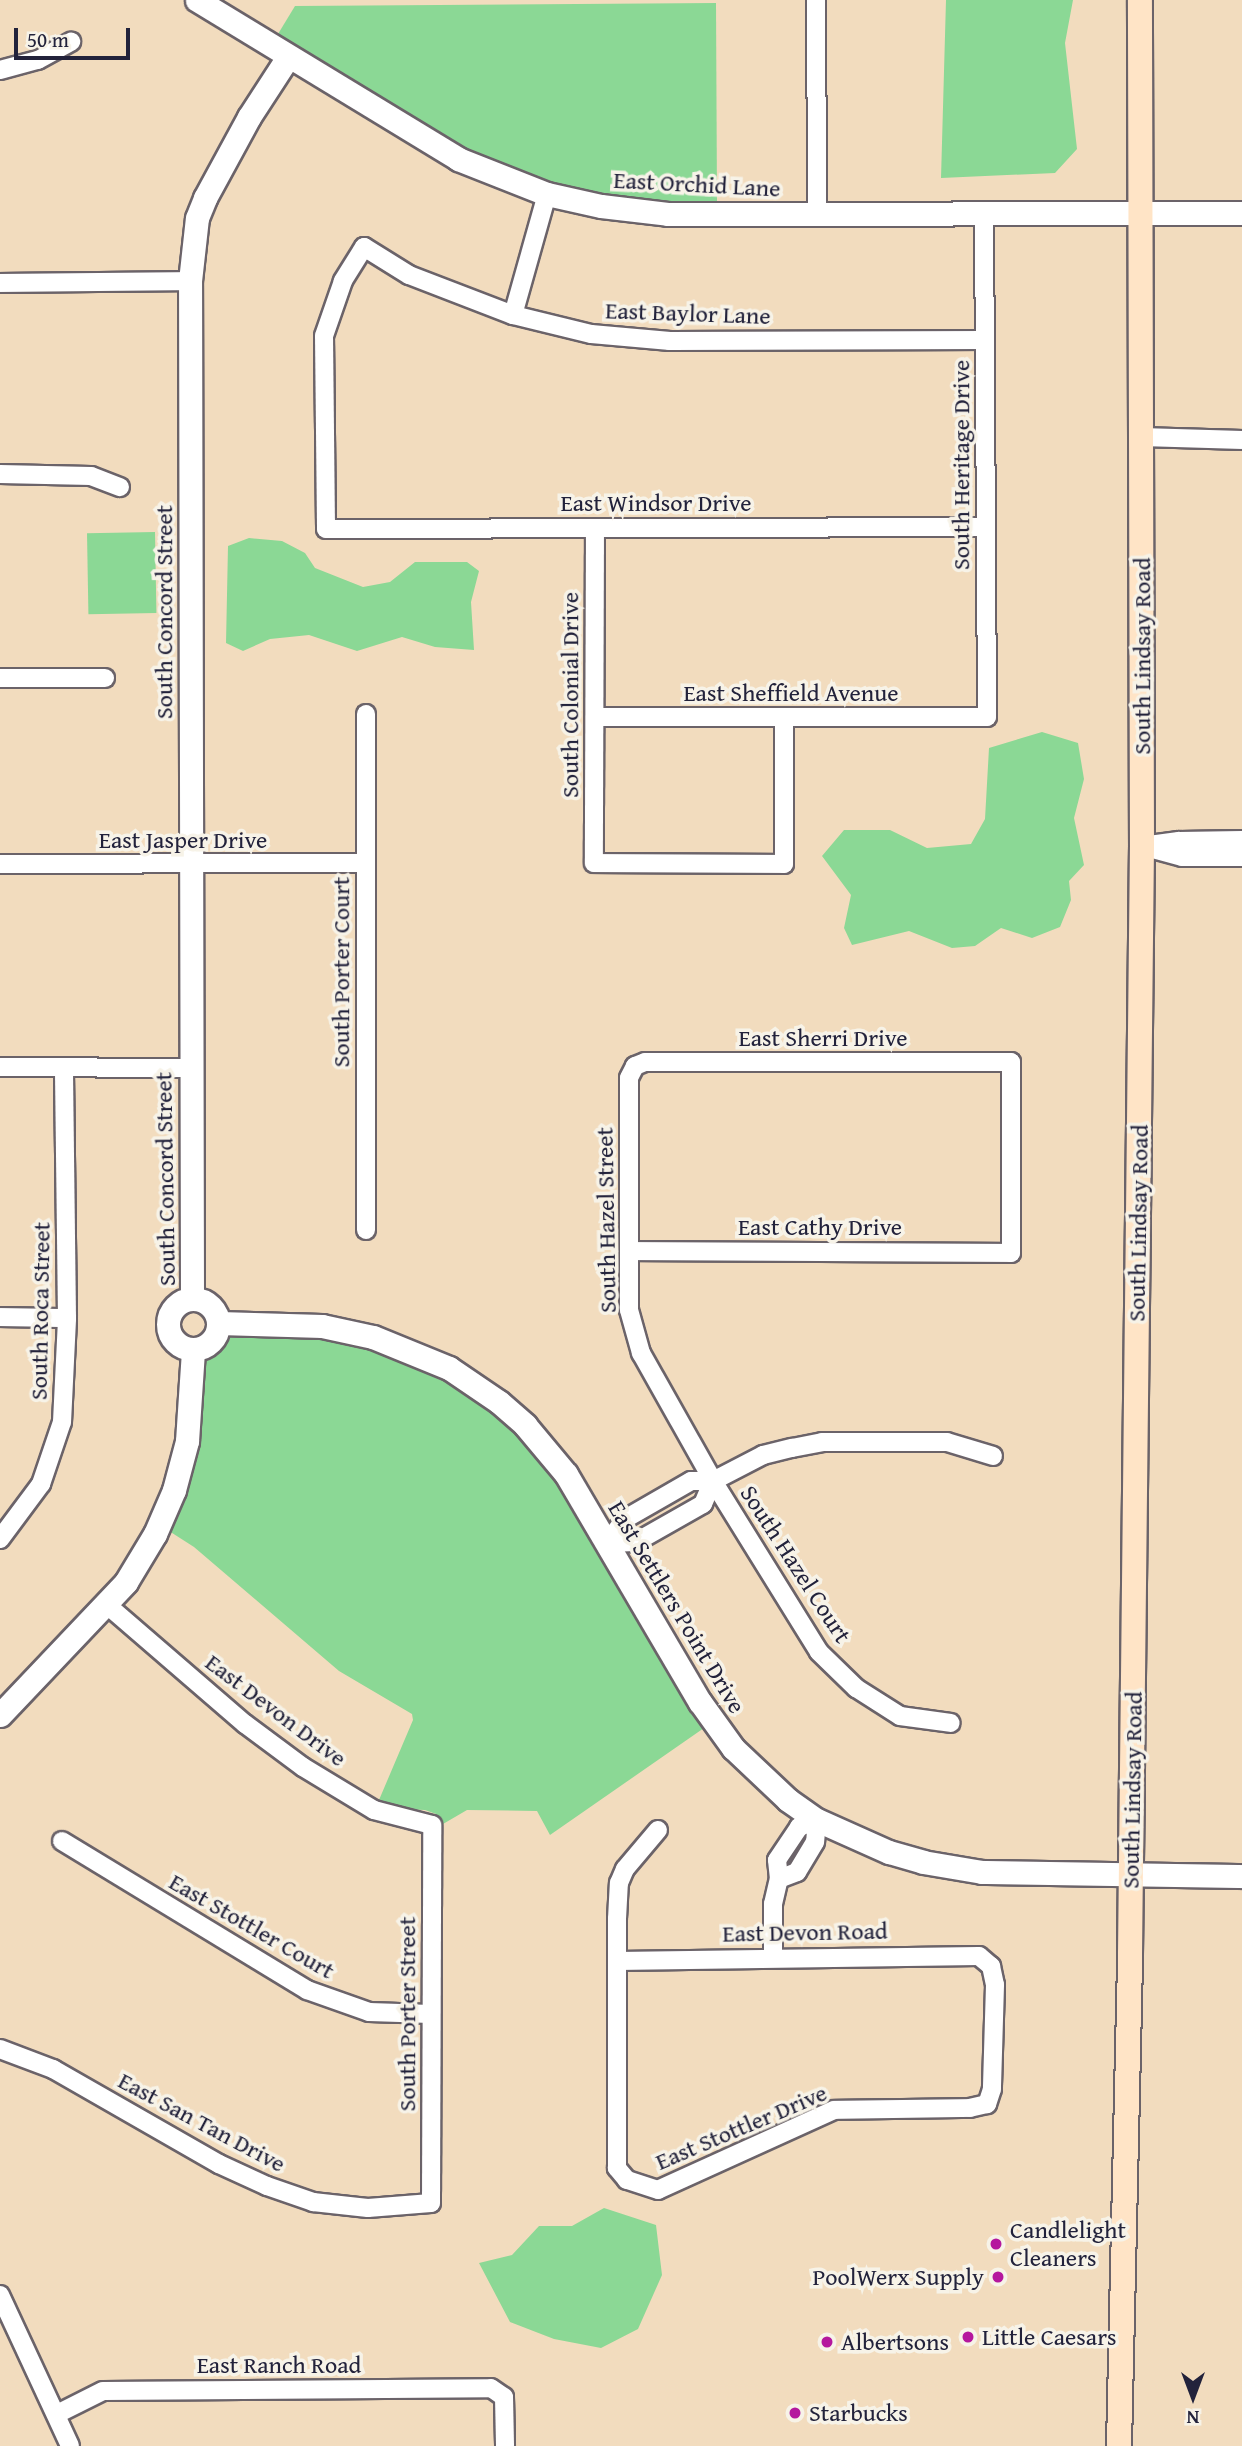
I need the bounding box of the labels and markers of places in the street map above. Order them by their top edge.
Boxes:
place label: Candlelight Cleaners [1010,2216,1126,2272]
marker: Candlelight Cleaners [988,2236,1004,2252]
place label: PoolWerx Supply [812,2263,984,2291]
marker: PoolWerx Supply [990,2269,1006,2285]
place label: Little Caesars [982,2323,1117,2351]
place label: Albertsons [841,2328,949,2356]
marker: Little Caesars [960,2329,976,2345]
marker: Albertsons [819,2334,835,2350]
place label: Starbucks [809,2399,908,2427]
marker: Starbucks [787,2405,803,2421]

